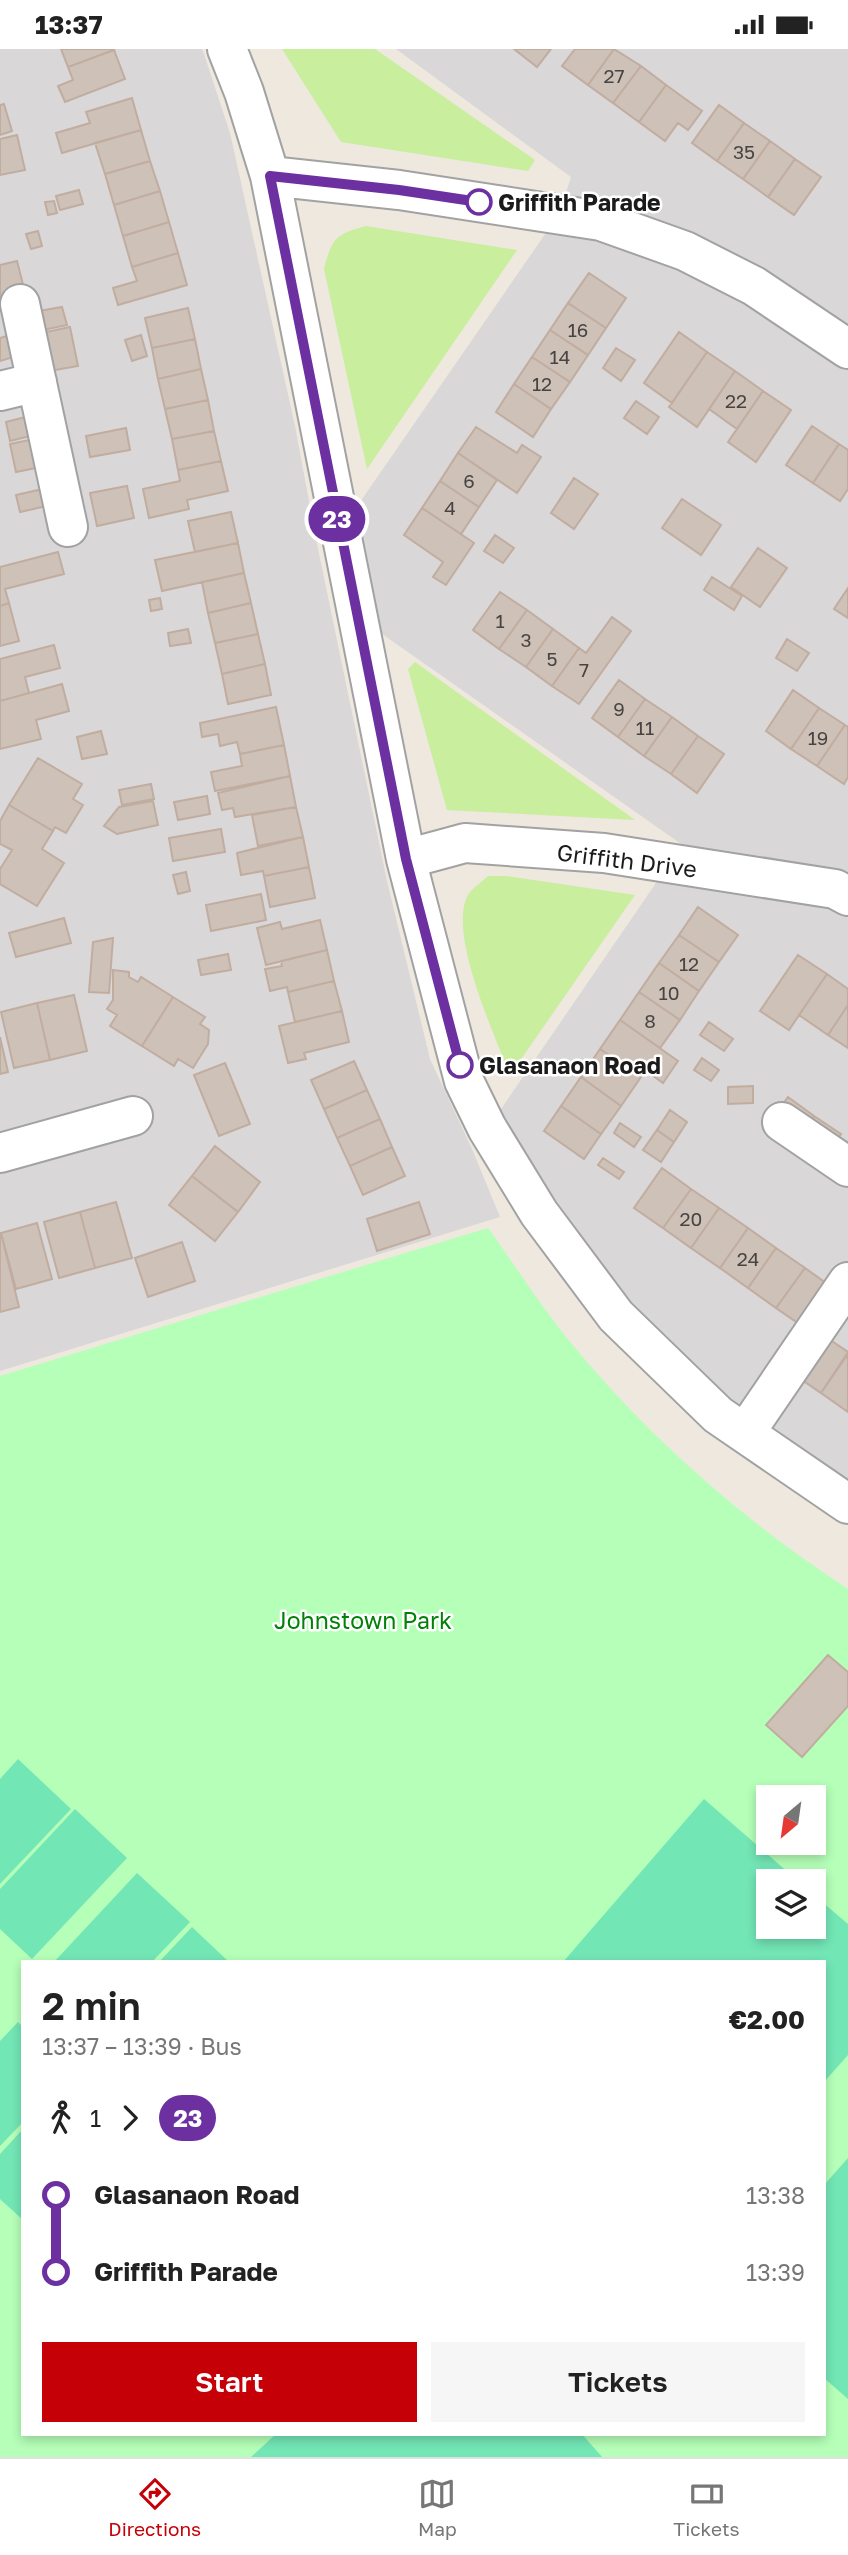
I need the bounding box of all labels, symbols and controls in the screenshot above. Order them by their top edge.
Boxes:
text: 13:37 [35,9,103,40]
house number: 27 [603,64,625,87]
house number: 35 [733,140,755,163]
place label: Griffith Parade [498,188,661,216]
marker: Griffith Parade [466,189,492,215]
house number: 16 [568,318,588,341]
house number: 14 [550,345,570,368]
house number: 12 [532,372,552,395]
house number: 22 [725,389,747,412]
house number: 6 [463,469,475,492]
line badge: 23 [306,496,368,542]
house number: 4 [444,496,456,519]
text: 23 [322,504,352,533]
house number: 1 [495,609,505,632]
house number: 3 [520,628,532,651]
house number: 5 [546,647,558,670]
house number: 7 [579,658,589,681]
house number: 9 [613,697,625,720]
house number: 11 [636,716,654,739]
house number: 19 [808,726,828,749]
street label: Griffith Drive [556,838,698,882]
house number: 12 [679,952,699,975]
house number: 10 [659,981,680,1004]
house number: 8 [644,1009,656,1032]
place label: Glasanaon Road [479,1051,661,1079]
marker: Glasanaon Road [447,1052,473,1078]
house number: 20 [680,1207,702,1230]
house number: 24 [737,1247,759,1270]
park label: Johnstown Park [274,1606,452,1634]
north arrow [756,1785,826,1855]
map controls [756,1785,826,1939]
button: layers [756,1869,826,1939]
text: 2 min [42,1983,141,2028]
text: €2.00 [729,2004,805,2035]
text: 13:37 – 13:39 · Bus [42,2032,242,2060]
icon: walk [42,2099,80,2137]
icon: forward [111,2099,149,2137]
text: 23 [173,2103,202,2132]
text: 1 [90,2104,101,2132]
text: Glasanaon Road [94,2179,300,2210]
text: 13:38 [746,2181,805,2209]
text: Griffith Parade [94,2256,278,2287]
text: 13:39 [746,2258,805,2286]
button: Start [42,2342,417,2422]
button: Tickets [431,2342,805,2422]
tab: Directions [108,2475,201,2540]
tab: Map [418,2475,457,2540]
tab: Tickets [673,2475,740,2540]

